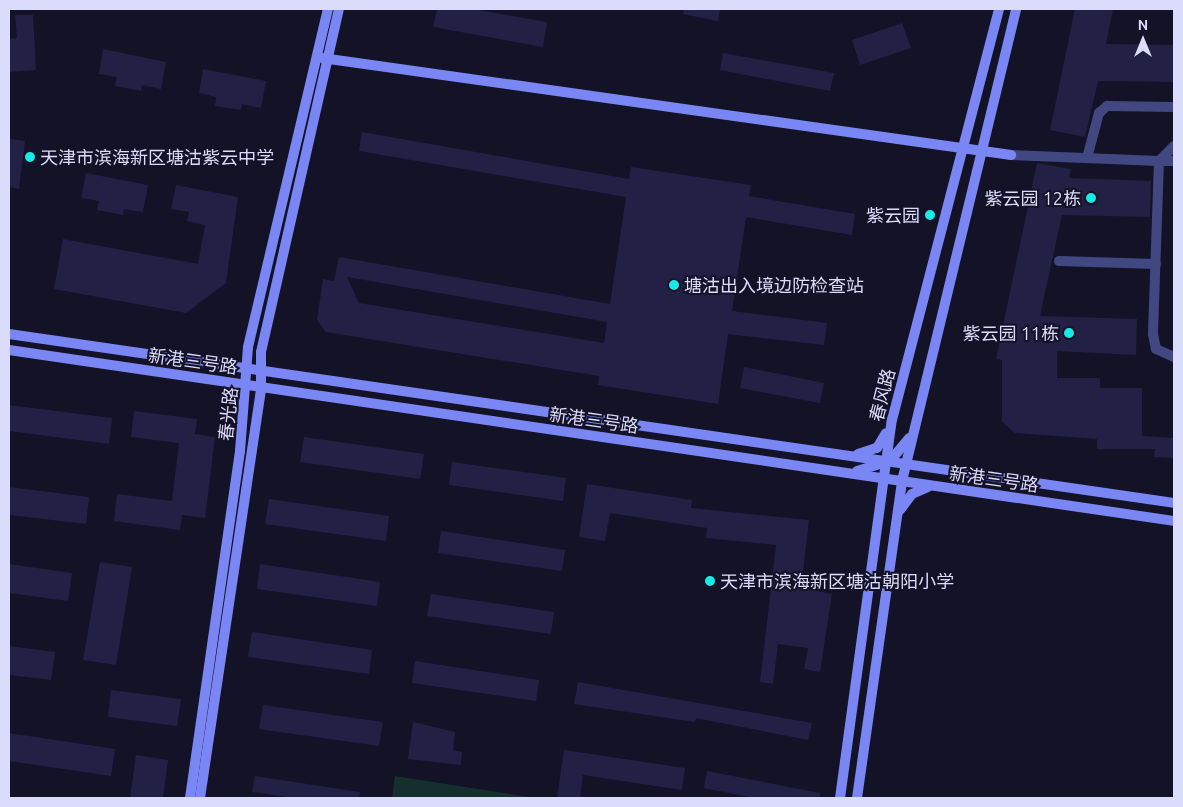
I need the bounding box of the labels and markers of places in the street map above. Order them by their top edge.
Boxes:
place label: 天津市滨海新区塘沽紫云中学 [40,146,274,168]
marker: 天津市滨海新区塘沽紫云中学 [24,151,36,163]
place label: 紫云园 12栋 [985,187,1081,209]
marker: 紫云园 12栋 [1085,192,1097,204]
place label: 紫云园 [866,204,920,226]
marker: 紫云园 [924,209,936,221]
place label: 塘沽出入境边防检查站 [684,274,864,296]
marker: 塘沽出入境边防检查站 [668,279,680,291]
place label: 紫云园 11栋 [963,322,1059,344]
marker: 紫云园 11栋 [1063,327,1075,339]
place label: 天津市滨海新区塘沽朝阳小学 [720,570,954,592]
marker: 天津市滨海新区塘沽朝阳小学 [704,575,716,587]

